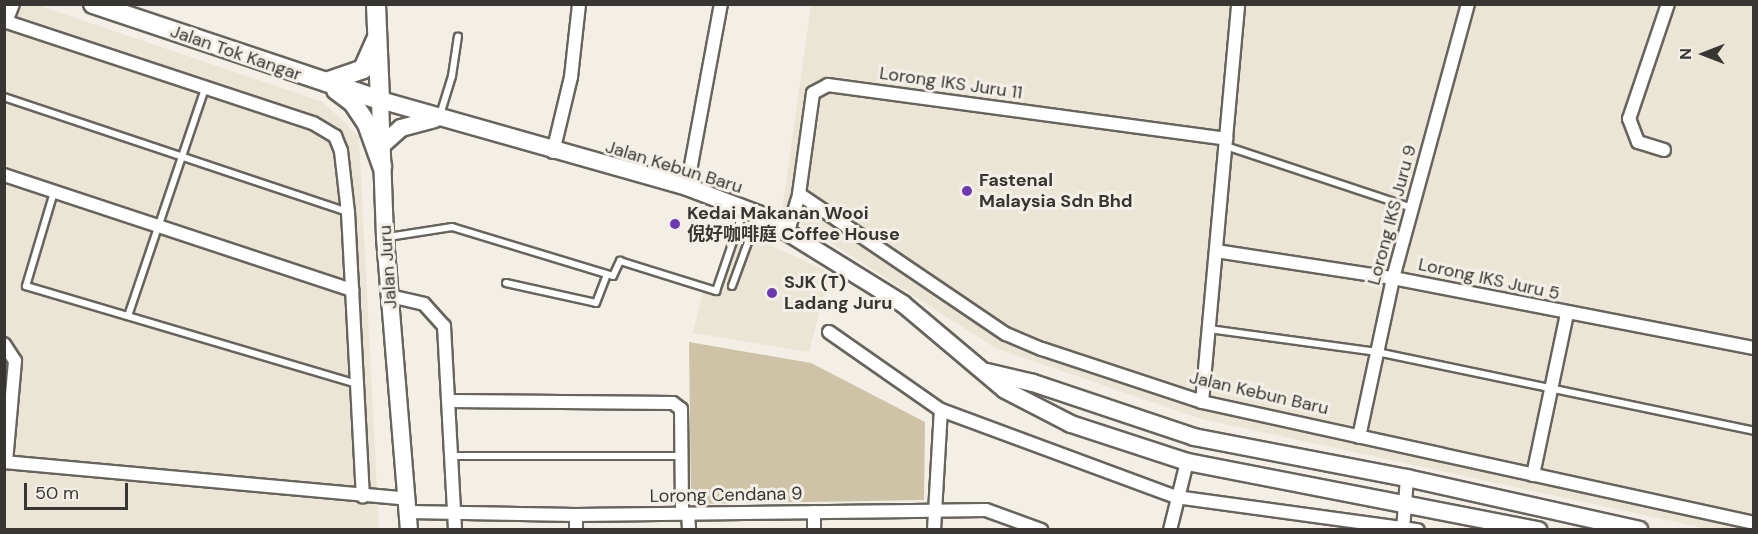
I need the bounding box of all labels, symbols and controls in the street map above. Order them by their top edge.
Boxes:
street label: Jalan Tok Kangar [167,20,305,86]
north arrow [1674,24,1734,84]
text: N [1675,48,1696,60]
street label: Lorong IKS Juru 11 [878,62,1024,104]
street label: Jalan Kebun Baru [603,136,745,198]
street label: Lorong IKS Juru 9 [1363,143,1421,287]
place label: Fastenal Malaysia Sdn Bhd [979,170,1133,213]
marker: Fastenal Malaysia Sdn Bhd [960,184,974,198]
place label: Kedai Makanan Wooi 倪好咖啡庭 Coffee House [687,203,900,246]
marker: Kedai Makanan Wooi 倪好咖啡庭 Coffee House [668,217,682,231]
street label: Jalan Juru [374,224,402,310]
street label: Lorong IKS Juru 5 [1416,253,1562,305]
place label: SJK (T) Ladang Juru [784,272,892,314]
marker: SJK (T) Ladang Juru [765,286,779,300]
street label: Jalan Kebun Baru [1187,366,1331,420]
scale bar [27,471,130,509]
text: 50 m [35,481,79,505]
street label: Lorong Cendana 9 [649,483,803,507]

